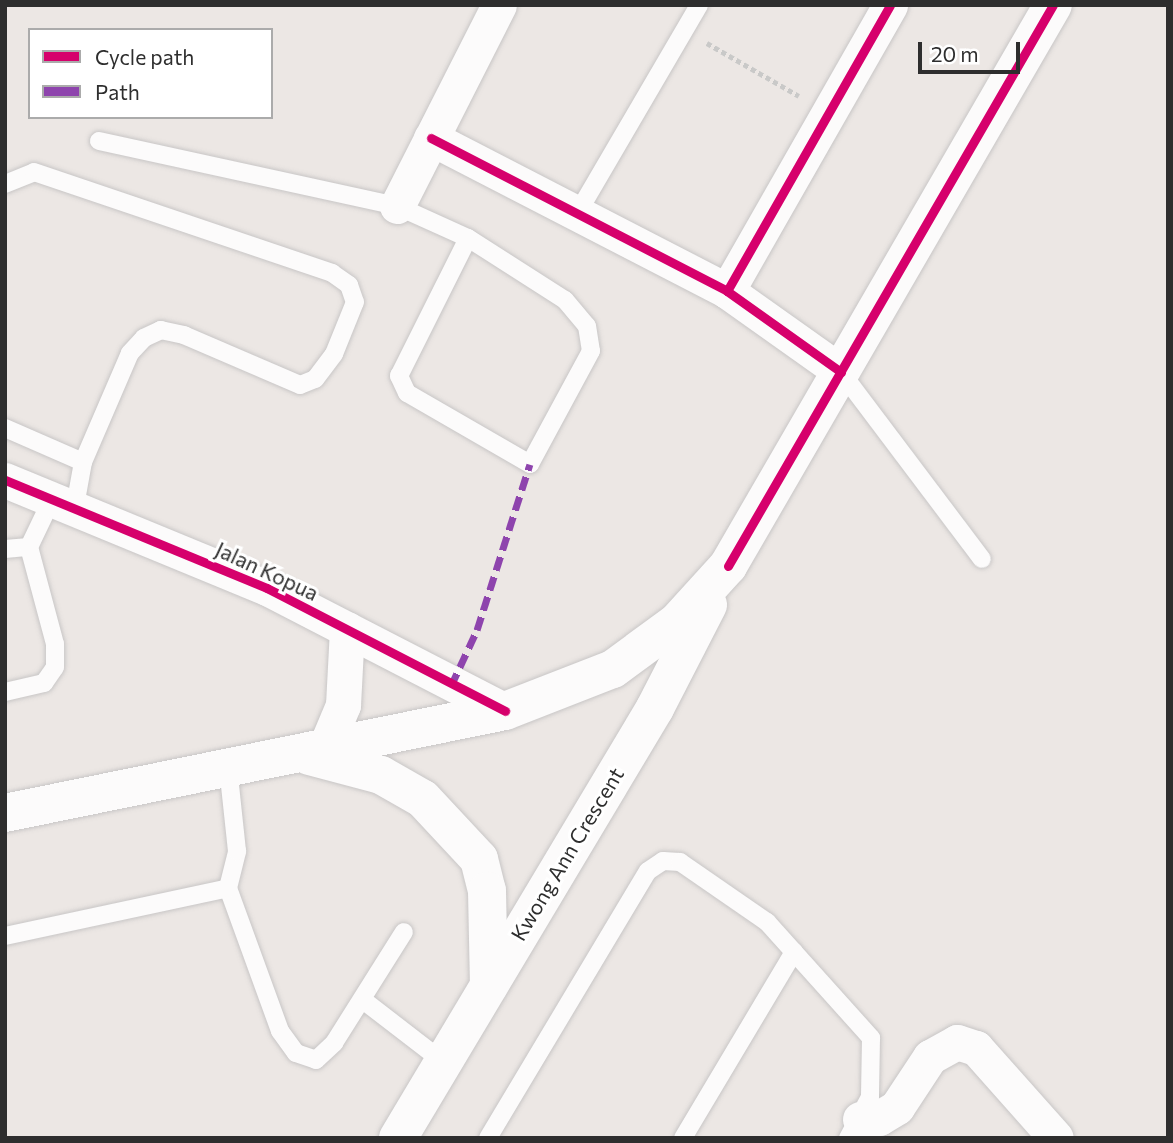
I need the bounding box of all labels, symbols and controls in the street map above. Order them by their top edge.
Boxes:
legend [28,28,273,119]
scale bar [921,28,1023,72]
text: 20 m [931,41,979,66]
text: Cycle path [95,44,194,69]
text: Path [95,79,140,104]
street label: Jalan Kopua [212,536,322,606]
street label: Kwong Ann Crescent [505,763,629,945]

